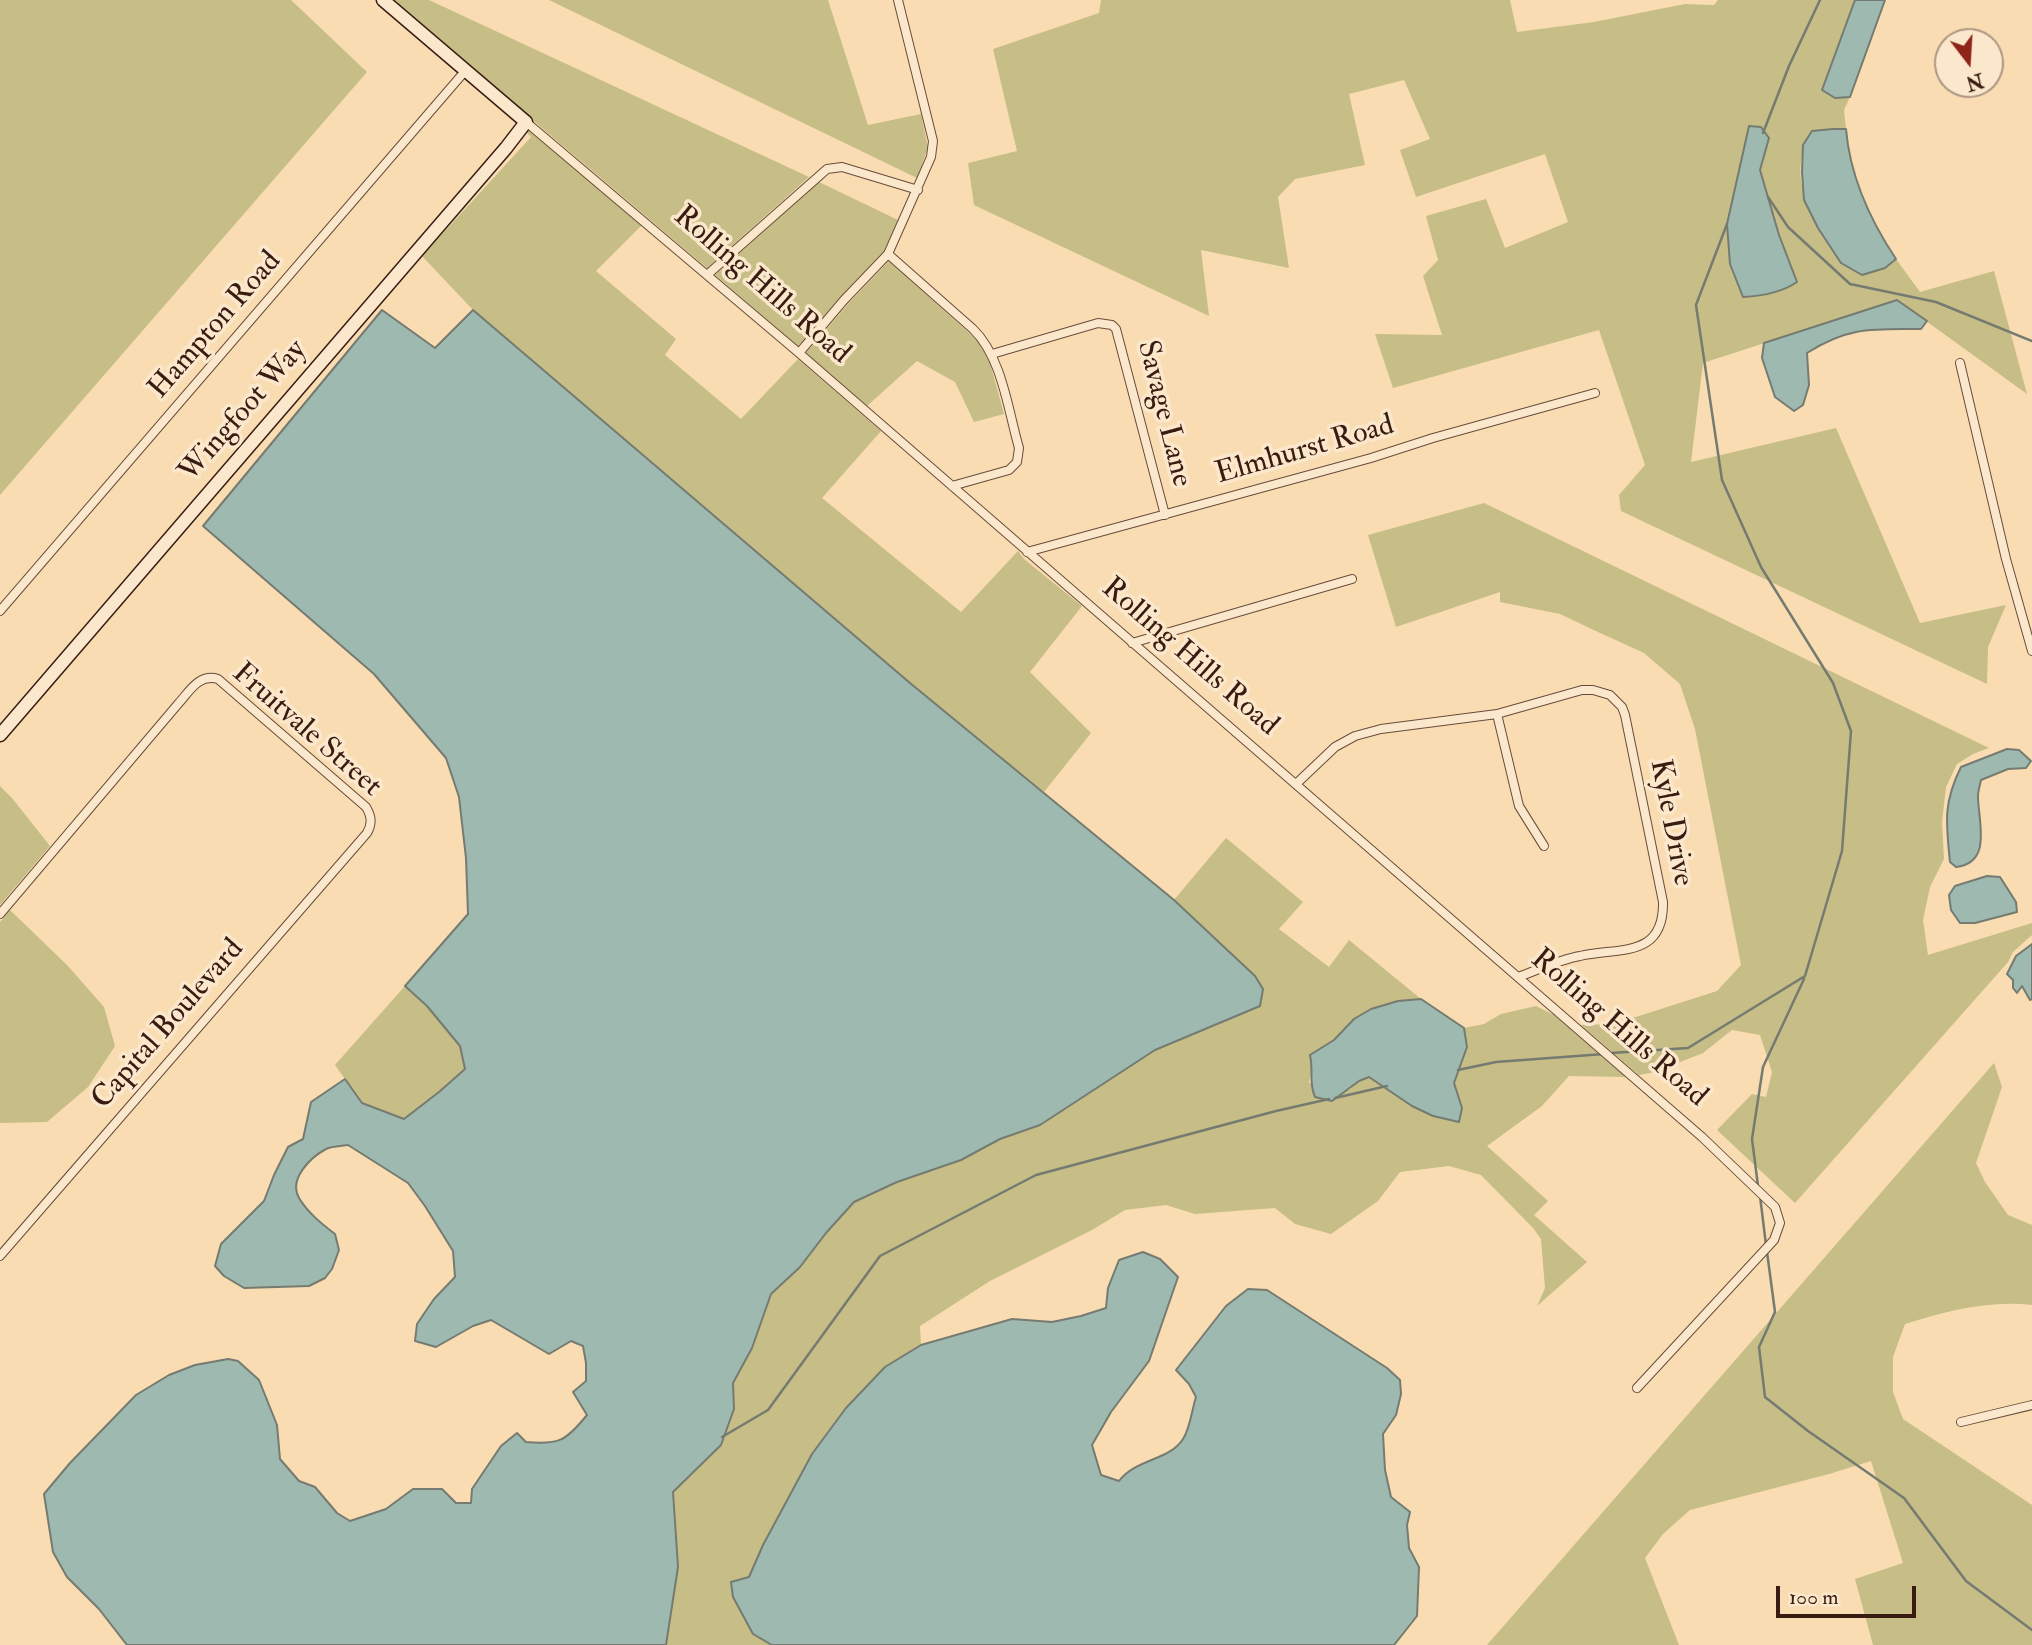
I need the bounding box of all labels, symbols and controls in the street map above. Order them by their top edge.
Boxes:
north arrow [1934,28,2004,98]
text: N [1963,67,1986,95]
street label: Rolling Hills Road [665,199,857,373]
street label: Hampton Road [142,245,290,407]
street label: Wingfoot Way [173,334,315,490]
street label: Savage Lane [1127,337,1199,491]
street label: Elmhurst Road [1212,408,1398,494]
street label: Rolling Hills Road [1093,571,1285,745]
street label: Fruitvale Street [224,656,388,806]
street label: Kyle Drive [1640,757,1700,889]
street label: Capital Boulevard [85,933,253,1117]
street label: Rolling Hills Road [1522,942,1714,1116]
scale bar [1780,1572,1920,1616]
text: 100 m [1789,1584,1839,1611]

